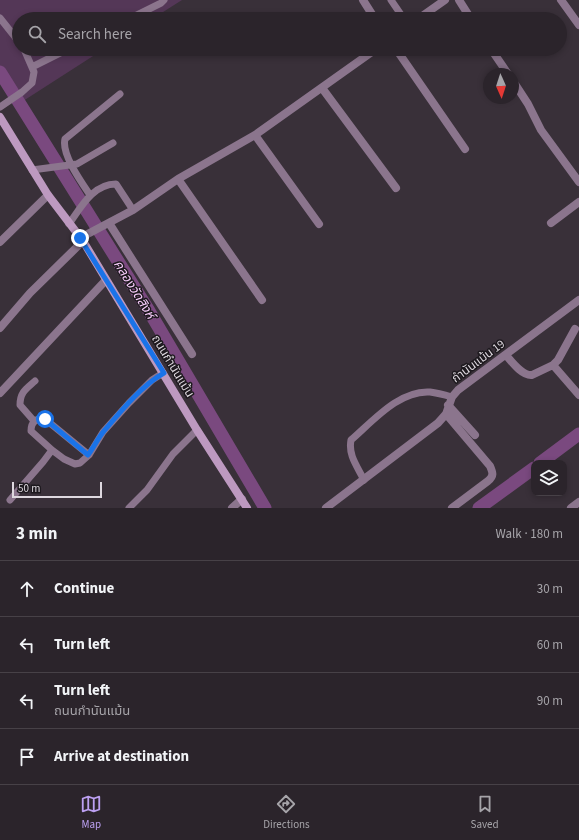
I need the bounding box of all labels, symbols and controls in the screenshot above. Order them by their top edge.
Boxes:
search box [12,12,567,56]
icon: search [26,23,48,45]
text: Search here [58,24,132,45]
north arrow [483,68,519,104]
route end [71,229,89,247]
water label: คลองวัดสิงห์ [109,257,161,325]
street label: ถนนกำนันแม้น [147,332,198,401]
street label: กำนันแม้น 19 [448,336,508,387]
route start [36,410,54,428]
map controls [531,460,567,496]
button: layers [531,460,567,496]
scale bar [12,480,102,499]
text: 50 m [18,481,40,496]
text: 3 min [16,522,57,546]
text: Walk · 180 m [495,525,563,543]
icon: ahead [16,578,38,600]
text: Continue [54,578,114,599]
text: 30 m [537,580,563,598]
icon: left [16,634,38,656]
text: Turn left [54,634,110,655]
text: 60 m [537,636,563,654]
text: Turn left [54,680,110,701]
icon: left [16,690,38,712]
text: 90 m [537,692,563,710]
text: ถนนกำนันแม้น [54,702,130,720]
icon: arrive [16,746,38,768]
text: Arrive at destination [54,746,189,767]
tab: Map [80,793,102,832]
tab: Directions [263,793,310,832]
tab: Saved [471,793,499,832]

